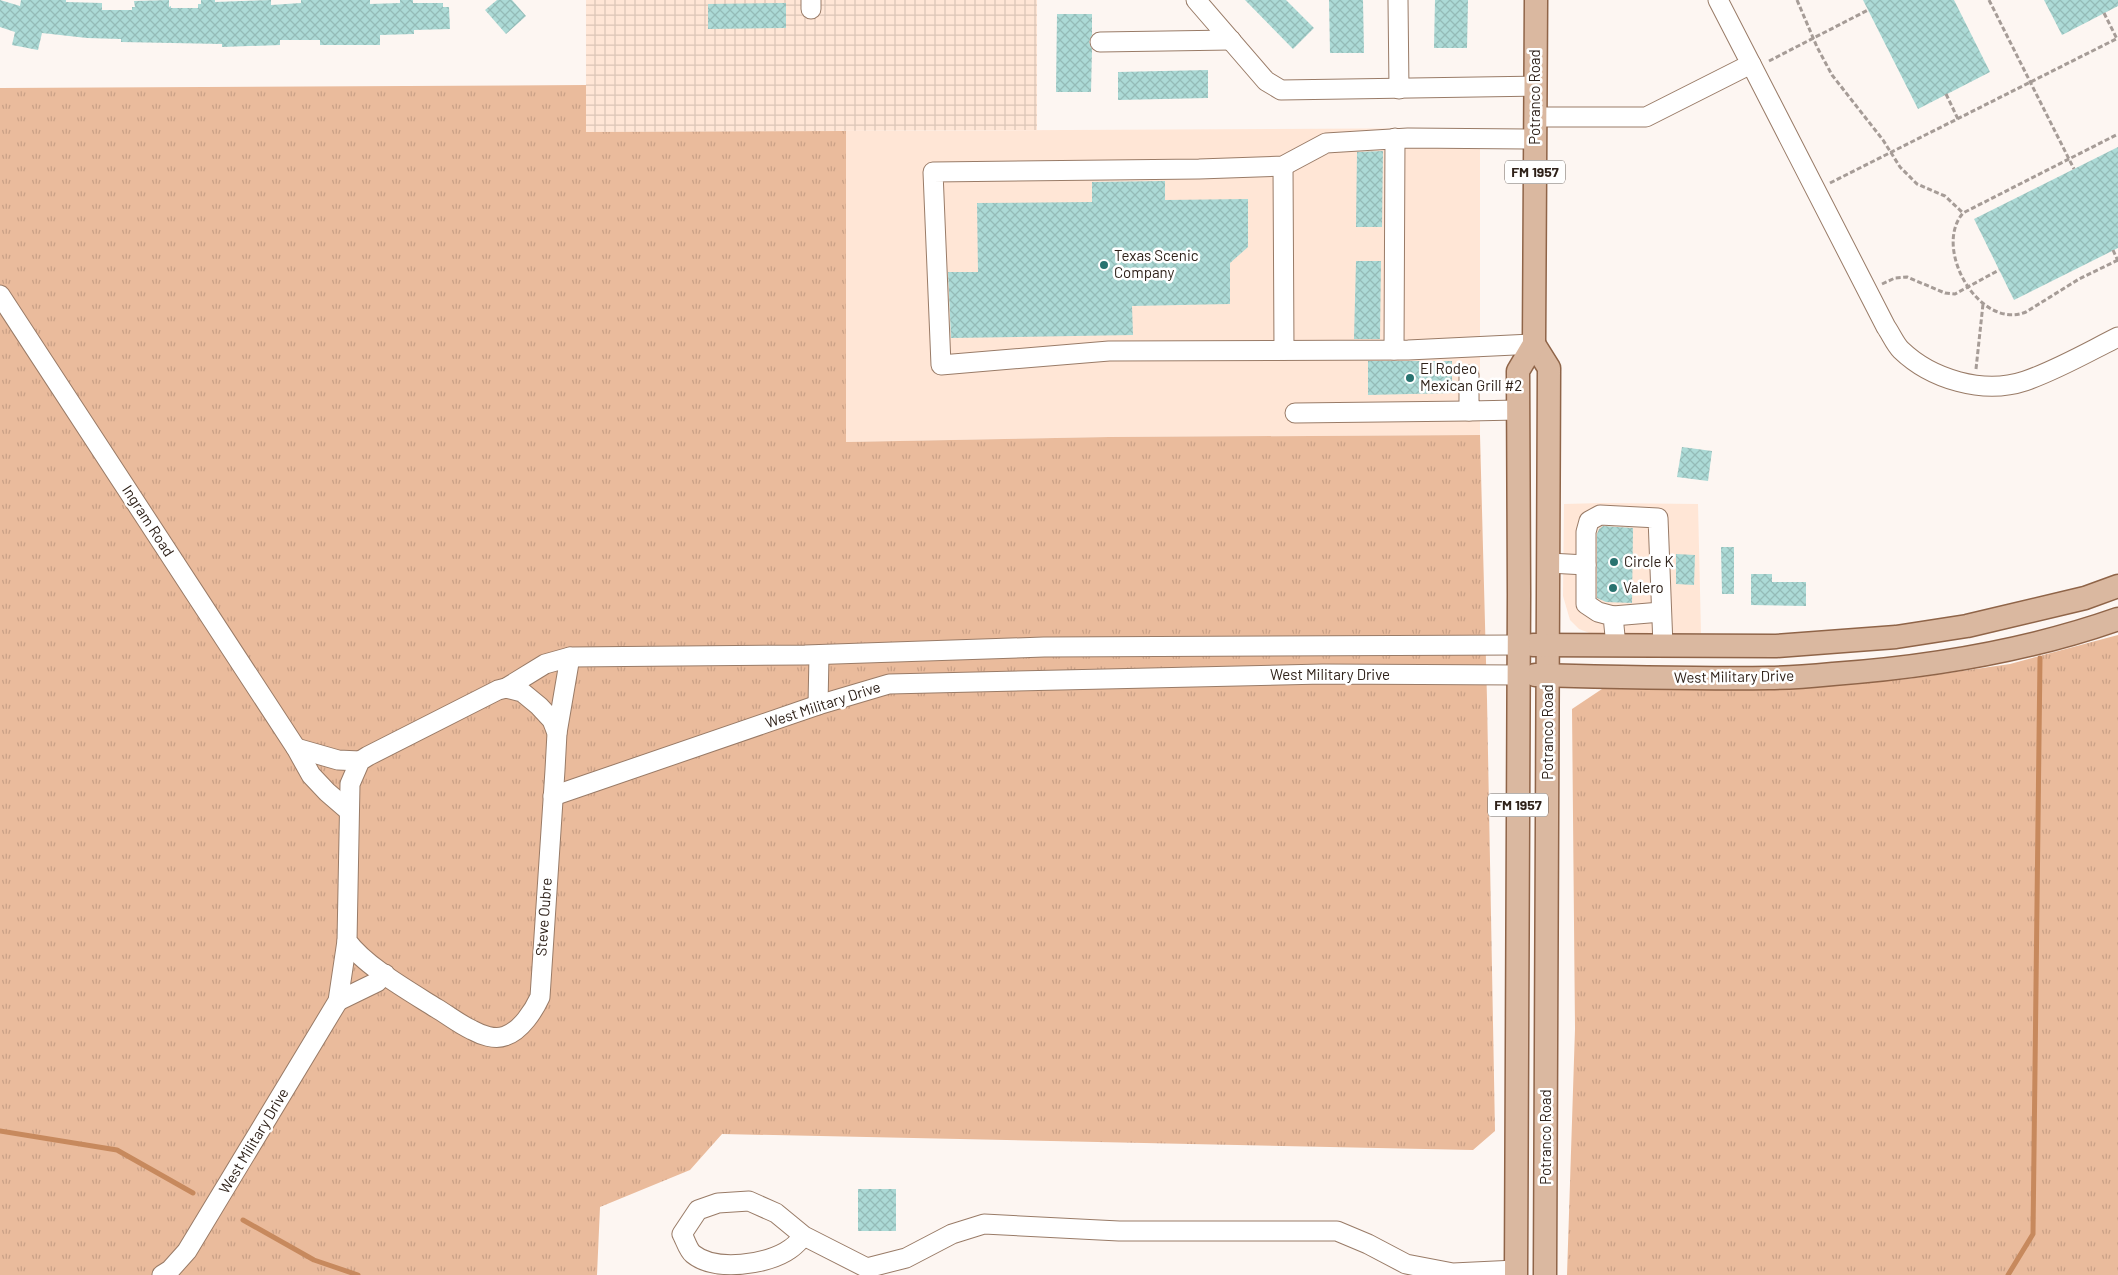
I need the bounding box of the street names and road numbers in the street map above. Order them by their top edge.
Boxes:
street label: Potranco Road [1525,49,1543,145]
road number: FM 1957 [1505,160,1565,183]
street label: Ingram Road [119,481,179,560]
street label: West Military Drive [1270,665,1390,683]
street label: West Military Drive [1674,666,1794,686]
street label: West Military Drive [763,677,883,731]
street label: Potranco Road [1538,684,1556,780]
road number: FM 1957 [1488,794,1548,816]
street label: Steve Oubre [531,877,555,957]
street label: West Military Drive [214,1084,292,1197]
street label: Potranco Road [1536,1089,1554,1185]

